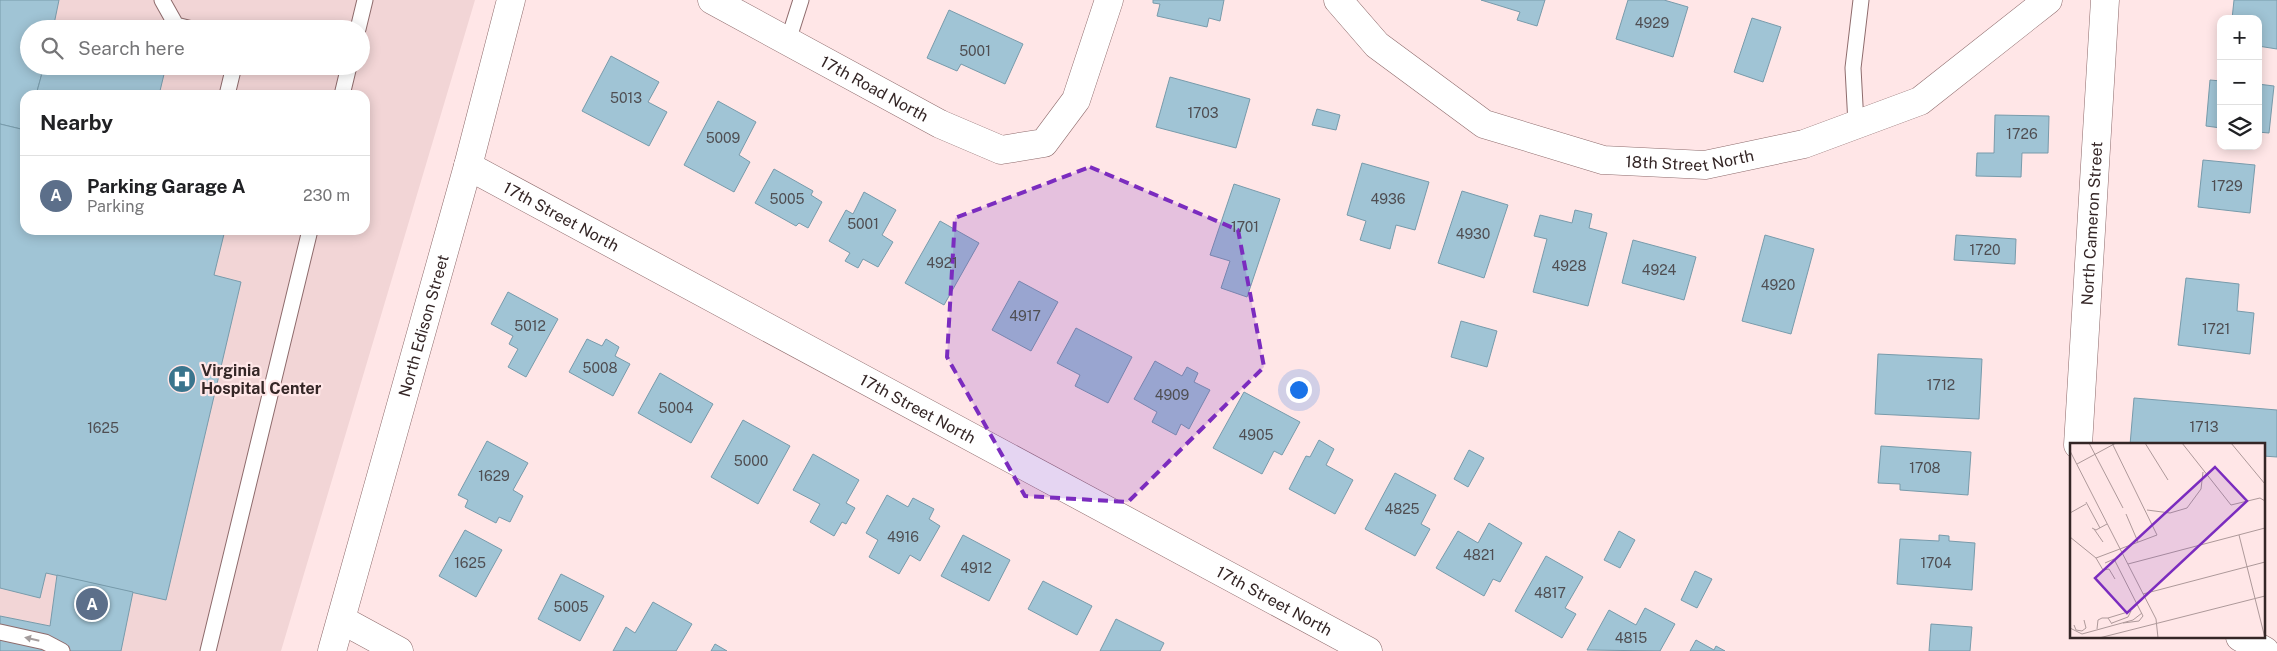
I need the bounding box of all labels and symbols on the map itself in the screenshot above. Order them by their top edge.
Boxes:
house number: 4929 [1635,15,1670,31]
house number: 5001 [959,43,991,59]
street label: 17th Road North [817,51,932,125]
house number: 5013 [610,90,642,106]
house number: 1703 [1187,105,1219,121]
house number: 1726 [2006,126,2038,142]
house number: 5009 [706,130,741,146]
street label: North Cameron Street [2077,141,2106,306]
street label: 18th Street North [1625,145,1756,175]
street label: 17th Street North [500,177,622,255]
house number: 1729 [2211,178,2243,194]
house number: 5005 [770,191,805,207]
house number: 4936 [1371,191,1406,207]
house number: 5001 [847,216,879,232]
house number: 1701 [1231,219,1259,235]
house number: 4930 [1456,226,1490,242]
house number: 1720 [1969,242,2001,258]
street label: North Edison Street [394,252,452,399]
house number: 4921 [926,255,958,271]
house number: 4928 [1552,258,1586,274]
house number: 4924 [1642,262,1677,278]
house number: 4920 [1761,277,1795,293]
house number: 4917 [1009,308,1041,324]
house number: 5012 [514,318,546,334]
house number: 1721 [2202,321,2230,337]
house number: 5008 [583,360,617,376]
place label: Virginia Hospital Center [201,361,322,398]
hospital icon: Virginia Hospital Center [167,364,197,394]
street label: 17th Street North [857,370,979,447]
your location [1286,377,1312,403]
house number: 1712 [1927,377,1955,393]
house number: 4909 [1155,387,1190,403]
house number: 5004 [659,400,694,416]
house number: 1713 [2190,419,2219,435]
house number: 1625 [87,420,119,436]
house number: 4905 [1239,427,1274,443]
inset map [2070,443,2264,638]
house number: 5000 [734,453,768,469]
house number: 1708 [1909,460,1941,476]
house number: 1629 [478,468,510,484]
house number: 4825 [1384,501,1420,517]
house number: 4916 [887,529,919,545]
house number: 4821 [1463,547,1495,563]
house number: 1625 [454,555,486,571]
house number: 1704 [1920,555,1952,571]
house number: 4912 [960,560,992,576]
street label: 17th Street North [1213,562,1336,639]
pin: A [76,585,108,623]
house number: 4817 [1534,585,1566,601]
house number: 5005 [554,599,589,615]
house number: 4815 [1615,630,1647,646]
one-way arrow [24,635,39,643]

